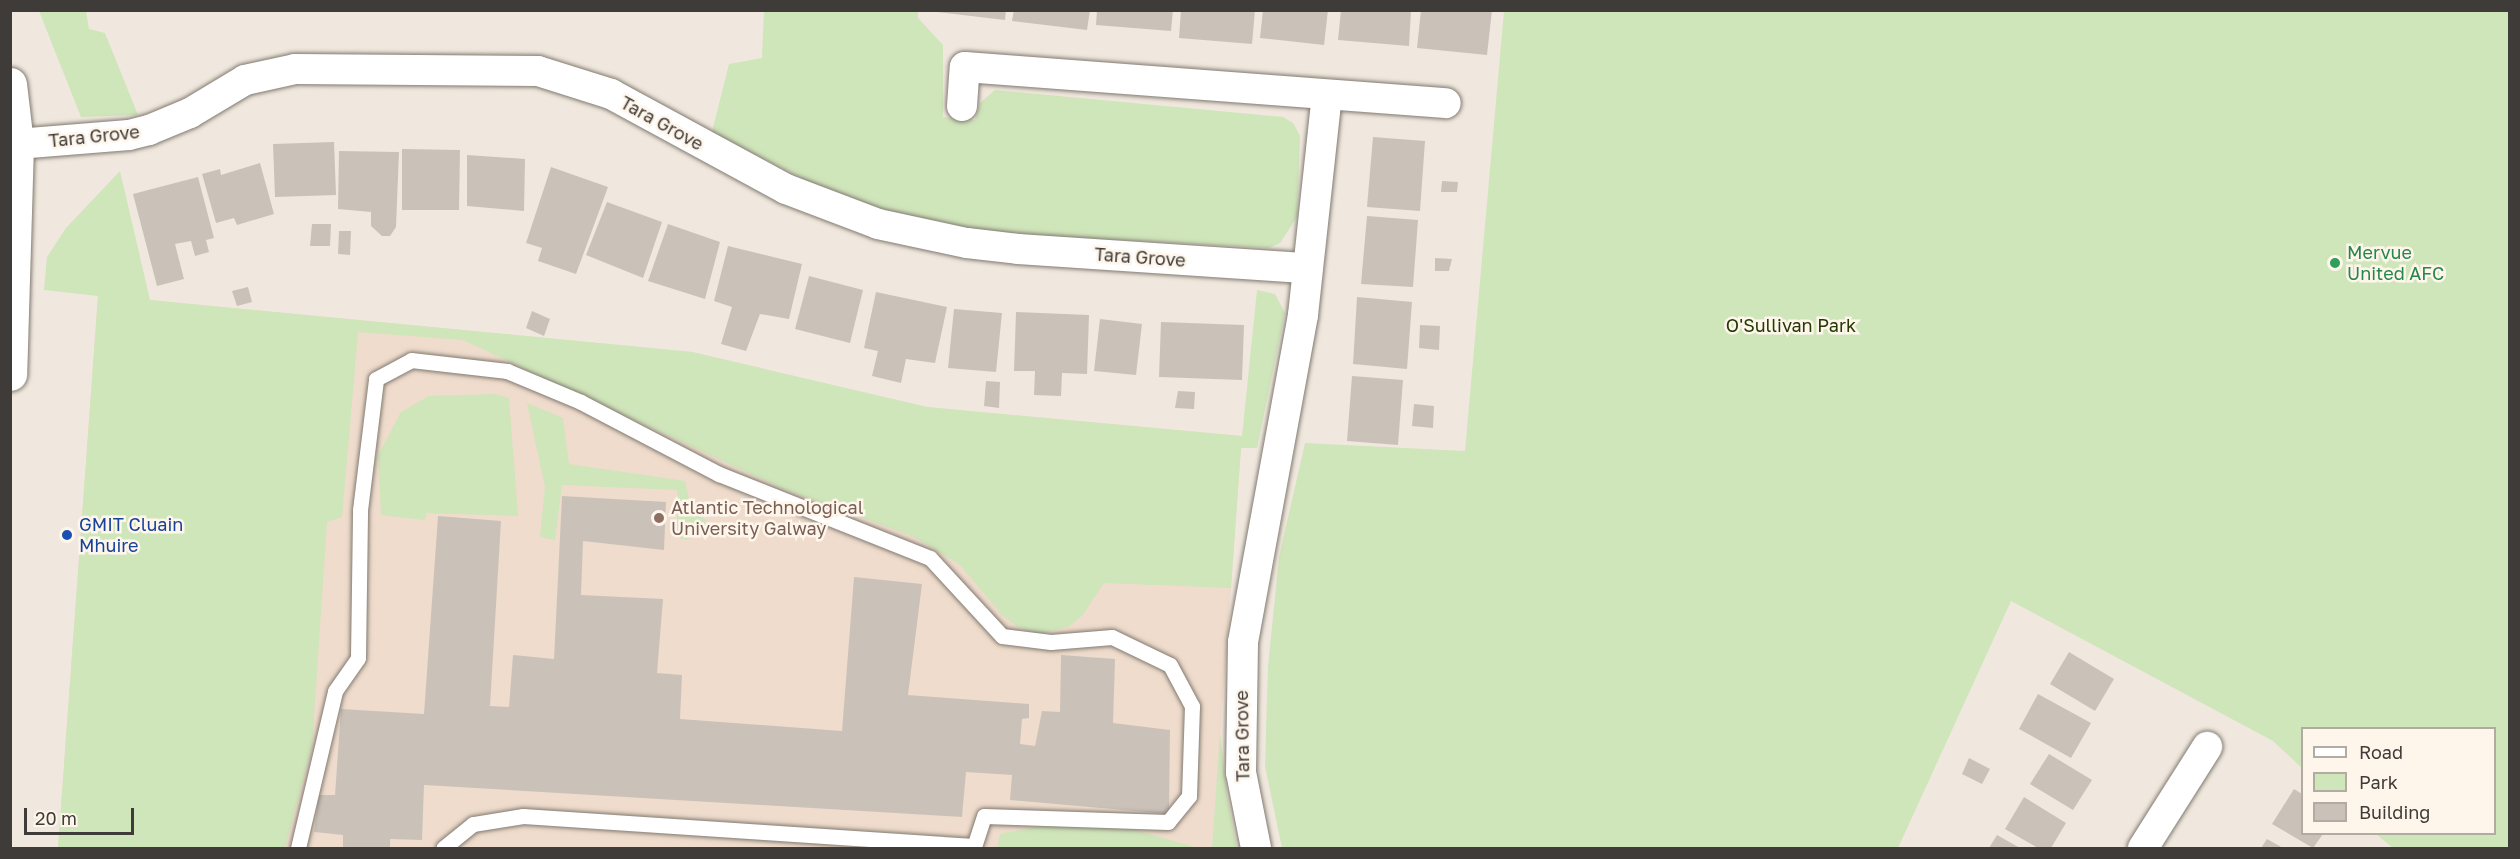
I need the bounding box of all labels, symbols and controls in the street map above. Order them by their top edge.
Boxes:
street label: Tara Grove [617,91,707,155]
street label: Tara Grove [47,120,141,152]
place label: Mervue United AFC [2347,242,2444,284]
street label: Tara Grove [1094,243,1186,271]
marker: Mervue United AFC [2328,256,2342,270]
park label: O'Sullivan Park [1726,314,1856,336]
place label: Atlantic Technological University Galway [671,497,863,540]
marker: Atlantic Technological University Galway [652,511,666,525]
place label: GMIT Cluain Mhuire [79,514,183,556]
marker: GMIT Cluain Mhuire [60,528,74,542]
street label: Tara Grove [1230,690,1254,782]
legend [2301,727,2496,835]
text: Road [2359,741,2403,763]
text: Park [2359,771,2398,793]
scale bar [27,796,136,834]
text: Building [2359,801,2430,823]
text: 20 m [35,807,77,829]

